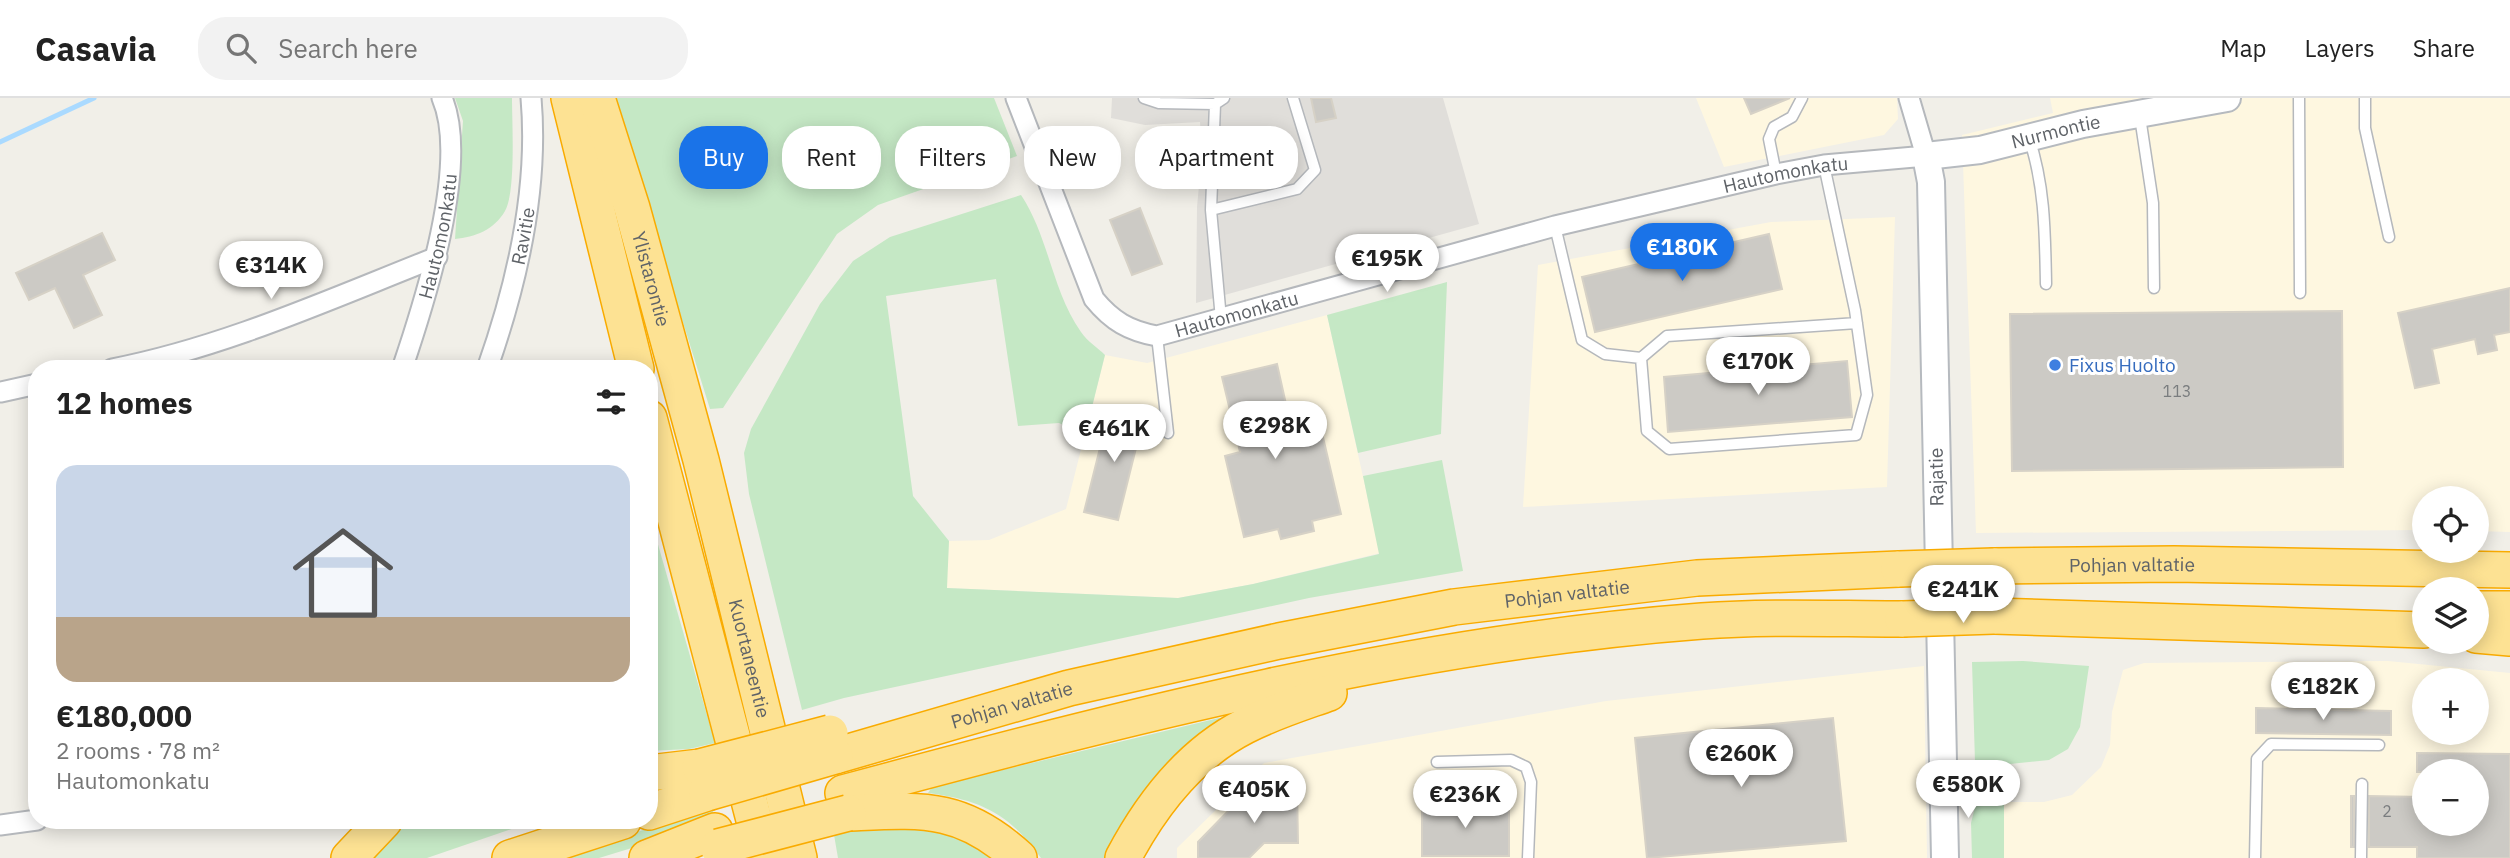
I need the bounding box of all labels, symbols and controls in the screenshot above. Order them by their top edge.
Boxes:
search box [198,17,688,80]
text: Casavia [35,27,156,70]
icon: search [222,29,260,67]
text: Search here [278,31,418,65]
text: Map [2220,32,2267,64]
text: Layers [2305,32,2375,64]
text: Share [2413,32,2475,64]
street label: Nurmontie [2009,109,2102,154]
chip: Buy [679,126,768,189]
chip: Rent [782,126,881,189]
chip: Filters [895,126,1010,189]
chip: New [1024,126,1121,189]
chip: Apartment [1135,126,1298,189]
street label: Hautomonkatu [1721,151,1849,198]
street label: Hautomonkatu [413,172,462,302]
street label: Ravitie [506,206,540,267]
pin: €180K [1633,223,1731,283]
street label: Ylistarontie [627,229,676,329]
text: €180K [1646,231,1718,261]
pin: €195K [1338,234,1436,294]
pin: €314K [222,242,320,301]
text: €195K [1351,242,1423,272]
text: €314K [235,249,307,279]
street label: Hautomonkatu [1172,286,1301,343]
pin: €170K [1709,338,1807,397]
text: €170K [1722,345,1794,375]
place label: Fixus Huolto [2069,353,2176,377]
marker: Fixus Huolto [2047,357,2063,373]
house number: 113 [2163,381,2191,401]
text: 12 homes [56,383,193,422]
icon: filters [592,383,630,421]
pin: €298K [1226,402,1324,461]
pin: €461K [1065,404,1163,464]
text: €298K [1239,409,1311,439]
text: €461K [1078,412,1150,442]
street label: Rajatie [1923,447,1949,507]
map controls [2412,486,2489,836]
button: locate [2412,486,2489,563]
icon: home [280,510,406,636]
street label: Pohjan valtatie [2069,552,2195,577]
pin: €241K [1914,566,2012,625]
text: €241K [1927,573,1999,603]
street label: Pohjan valtatie [1503,574,1631,613]
button: layers [2412,577,2489,654]
street label: Kuortaneentie [724,596,776,720]
pin: €182K [2274,662,2372,722]
button: + [2412,668,2489,745]
text: €182K [2287,670,2359,700]
street label: Pohjan valtatie [948,676,1075,734]
text: €180,000 [56,696,192,735]
pin: €260K [1692,730,1790,789]
text: 2 rooms · 78 m² [56,735,220,765]
text: €260K [1705,737,1777,767]
button: − [2412,759,2489,836]
pin: €580K [1919,760,2017,820]
text: Hautomonkatu [56,765,210,795]
pin: €405K [1205,766,1303,825]
text: €580K [1932,768,2004,798]
pin: €236K [1416,770,1514,830]
text: €405K [1218,773,1290,803]
text: €236K [1429,778,1501,808]
house number: 2 [2382,801,2392,821]

